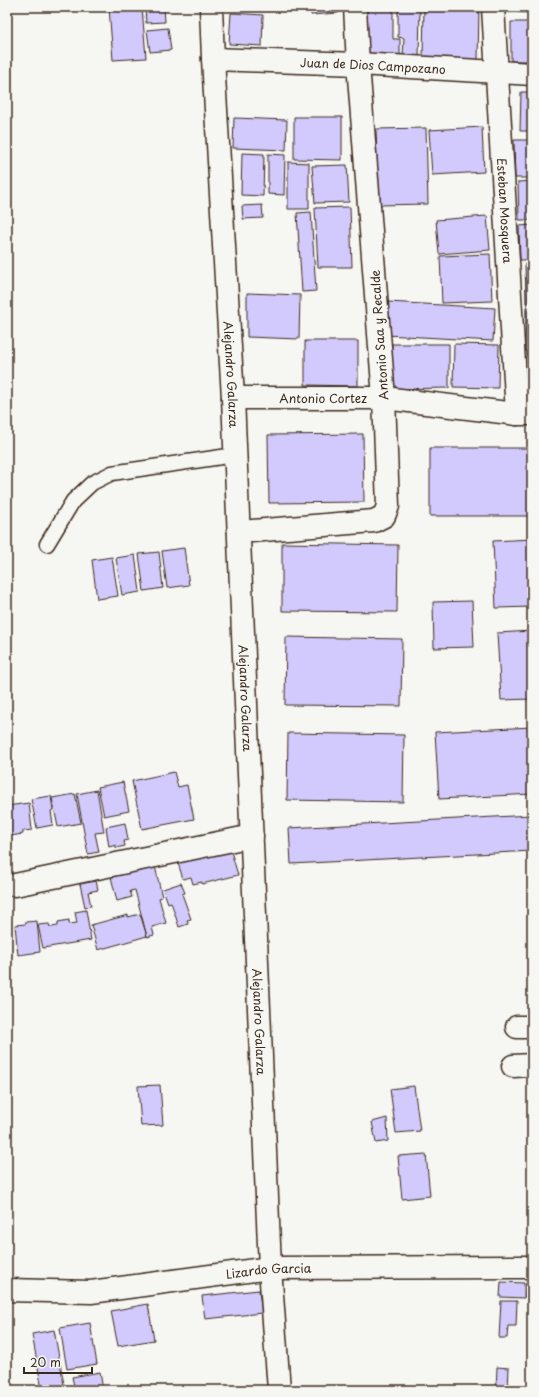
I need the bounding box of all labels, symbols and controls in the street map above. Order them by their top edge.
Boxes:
street label: Juan de Dios Campozano [300,53,446,78]
street label: Esteban Mosquera [493,157,517,265]
street label: Antonio Saa y Recalde [365,269,393,401]
street label: Alejandro Galarza [219,321,243,428]
street label: Antonio Cortez [279,389,367,407]
street label: Alejandro Galarza [235,644,257,752]
street label: Alejandro Galarza [248,968,271,1076]
street label: Lizardo Garcia [225,1259,312,1283]
scale bar [24,1349,92,1375]
text: 20 m [30,1353,61,1371]

